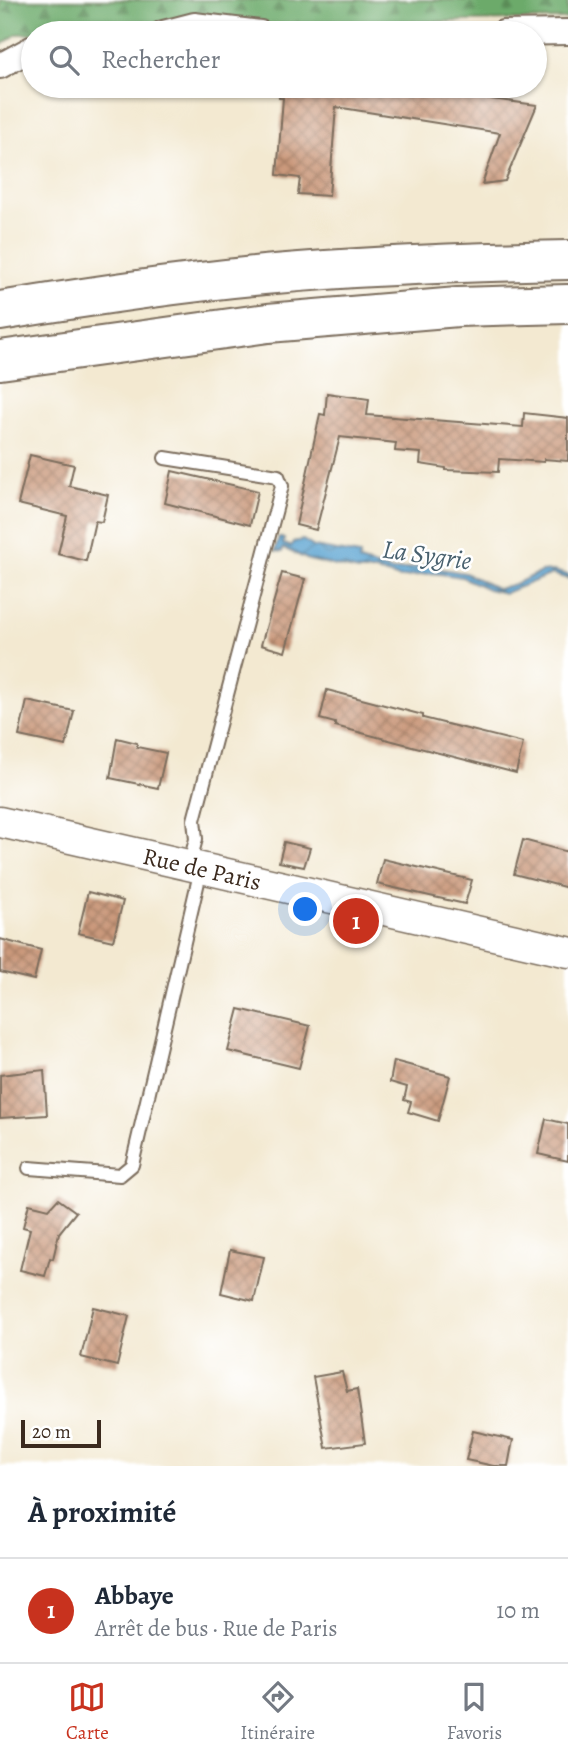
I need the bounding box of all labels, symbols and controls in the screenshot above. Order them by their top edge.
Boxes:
search box [21,21,547,98]
icon: search [45,41,83,79]
text: Rechercher [101,42,221,77]
water label: La Sygrie [380,531,474,579]
street label: Rue de Paris [140,840,264,898]
your location [288,892,322,926]
pin: 1 [333,895,379,947]
scale bar [21,1417,102,1449]
text: 20 m [32,1419,71,1445]
text: À proximité [28,1492,176,1532]
text: Abbaye [95,1578,174,1613]
text: 1 [47,1595,55,1626]
text: 10 m [496,1595,540,1626]
text: Arrêt de bus · Rue de Paris [95,1613,337,1644]
tab: Carte [66,1678,109,1746]
tab: Itinéraire [241,1678,315,1746]
tab: Favoris [447,1678,502,1746]

